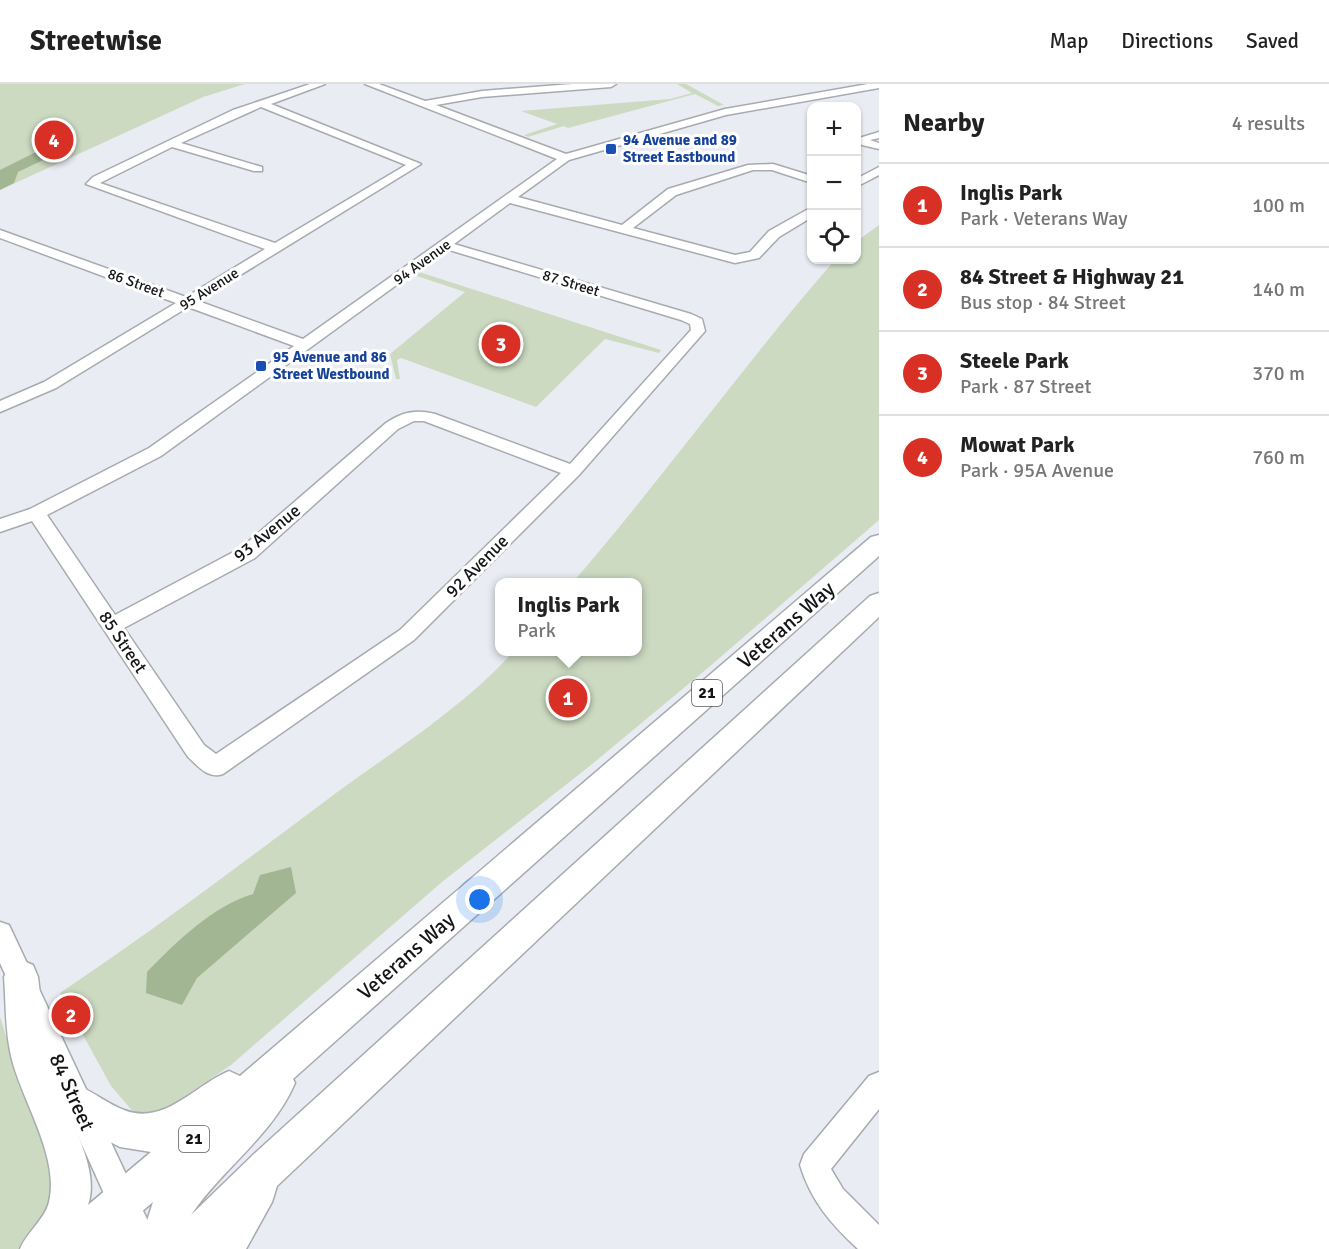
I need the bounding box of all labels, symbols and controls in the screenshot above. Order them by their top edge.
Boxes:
text: Streetwise [30,24,162,58]
text: Map [1050,28,1088,54]
text: Directions [1121,28,1213,54]
text: Saved [1246,28,1299,54]
map controls [807,102,861,264]
button: + [807,102,861,156]
text: Nearby [903,107,984,139]
text: 4 results [1232,111,1305,136]
pin: 4 [34,118,74,162]
place label: 94 Avenue and 89 Street Eastbound [623,131,737,166]
marker: 94 Avenue and 89 Street Eastbound [604,142,618,156]
button: − [807,156,861,210]
text: Inglis Park [960,179,1063,206]
text: 1 [917,193,928,218]
text: 100 m [1252,193,1305,218]
text: Park · Veterans Way [960,206,1128,231]
button: locate [807,210,861,264]
street label: 94 Avenue [390,235,454,289]
text: 84 Street & Highway 21 [960,263,1184,290]
street label: 95 Avenue [176,264,242,314]
street label: 86 Street [105,265,167,301]
street label: 87 Street [540,266,602,300]
text: 2 [917,277,928,302]
text: 140 m [1252,277,1305,302]
text: Bus stop · 84 Street [960,290,1126,315]
pin: 3 [482,322,520,366]
text: Steele Park [960,347,1069,374]
place label: 95 Avenue and 86 Street Westbound [273,348,390,383]
marker: 95 Avenue and 86 Street Westbound [254,359,268,373]
text: 3 [917,361,928,386]
text: 370 m [1252,361,1305,386]
text: Park · 87 Street [960,374,1091,399]
text: Mowat Park [960,431,1075,458]
text: 4 [917,445,928,470]
text: 760 m [1252,445,1305,470]
text: Park · 95A Avenue [960,458,1114,483]
street label: 93 Avenue [229,499,305,567]
street label: 92 Avenue [441,530,513,602]
street label: Veterans Way [732,576,840,674]
popup [495,578,642,656]
text: Inglis Park [517,591,620,618]
street label: 85 Street [94,607,152,677]
text: Park [517,618,556,643]
pin: 1 [548,676,588,720]
road number: 21 [692,680,722,706]
your location [465,885,494,914]
street label: Veterans Way [352,907,460,1005]
pin: 2 [52,992,90,1038]
street label: 84 Street [43,1049,101,1135]
road number: 21 [179,1126,209,1152]

